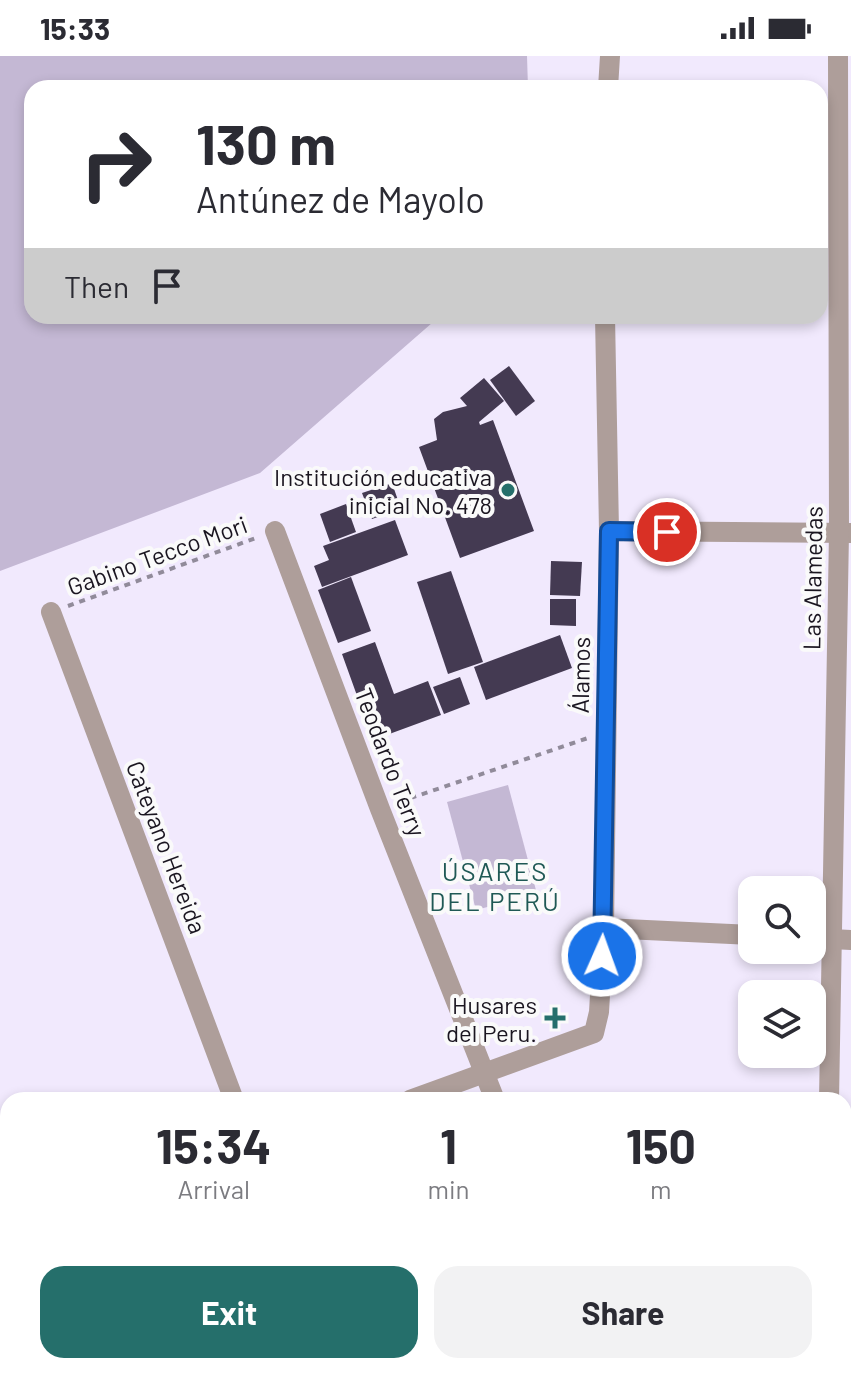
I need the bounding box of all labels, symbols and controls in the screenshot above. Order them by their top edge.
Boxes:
text: 15:33 [40,10,110,46]
text: 130 m [196,109,336,176]
icon: right [64,112,168,216]
text: Antúnez de Mayolo [196,177,485,220]
icon: arrive [145,264,189,308]
text: Then [64,268,129,304]
place label: Institución educativa inicial No. 478 [274,462,492,519]
marker: Institución educativa inicial No. 478 [499,481,517,499]
pin [633,498,701,566]
street label: Las Alamedas [796,506,828,650]
street label: Gabino Tecco Mori [63,509,251,601]
icon: arrive [645,510,689,554]
street label: Álamos [565,636,595,714]
street label: Teodardo Terry [349,684,433,840]
street label: Cateyano Hereida [121,757,213,937]
district label: ÚSARES DEL PERÚ [429,855,561,916]
map controls [738,876,826,1068]
button: search [738,876,826,964]
position arrow [560,914,644,998]
button: layers [738,980,826,1068]
place label: Husares del Peru. [446,990,537,1047]
marker: Husares del Peru. [544,1007,566,1029]
text: 15:34 [156,1116,271,1174]
text: 1 [440,1116,457,1174]
text: 150 [626,1116,696,1174]
text: Arrival [177,1173,250,1204]
text: min [427,1173,470,1204]
text: m [650,1173,672,1204]
button: Exit [40,1266,418,1358]
button: Share [434,1266,812,1358]

